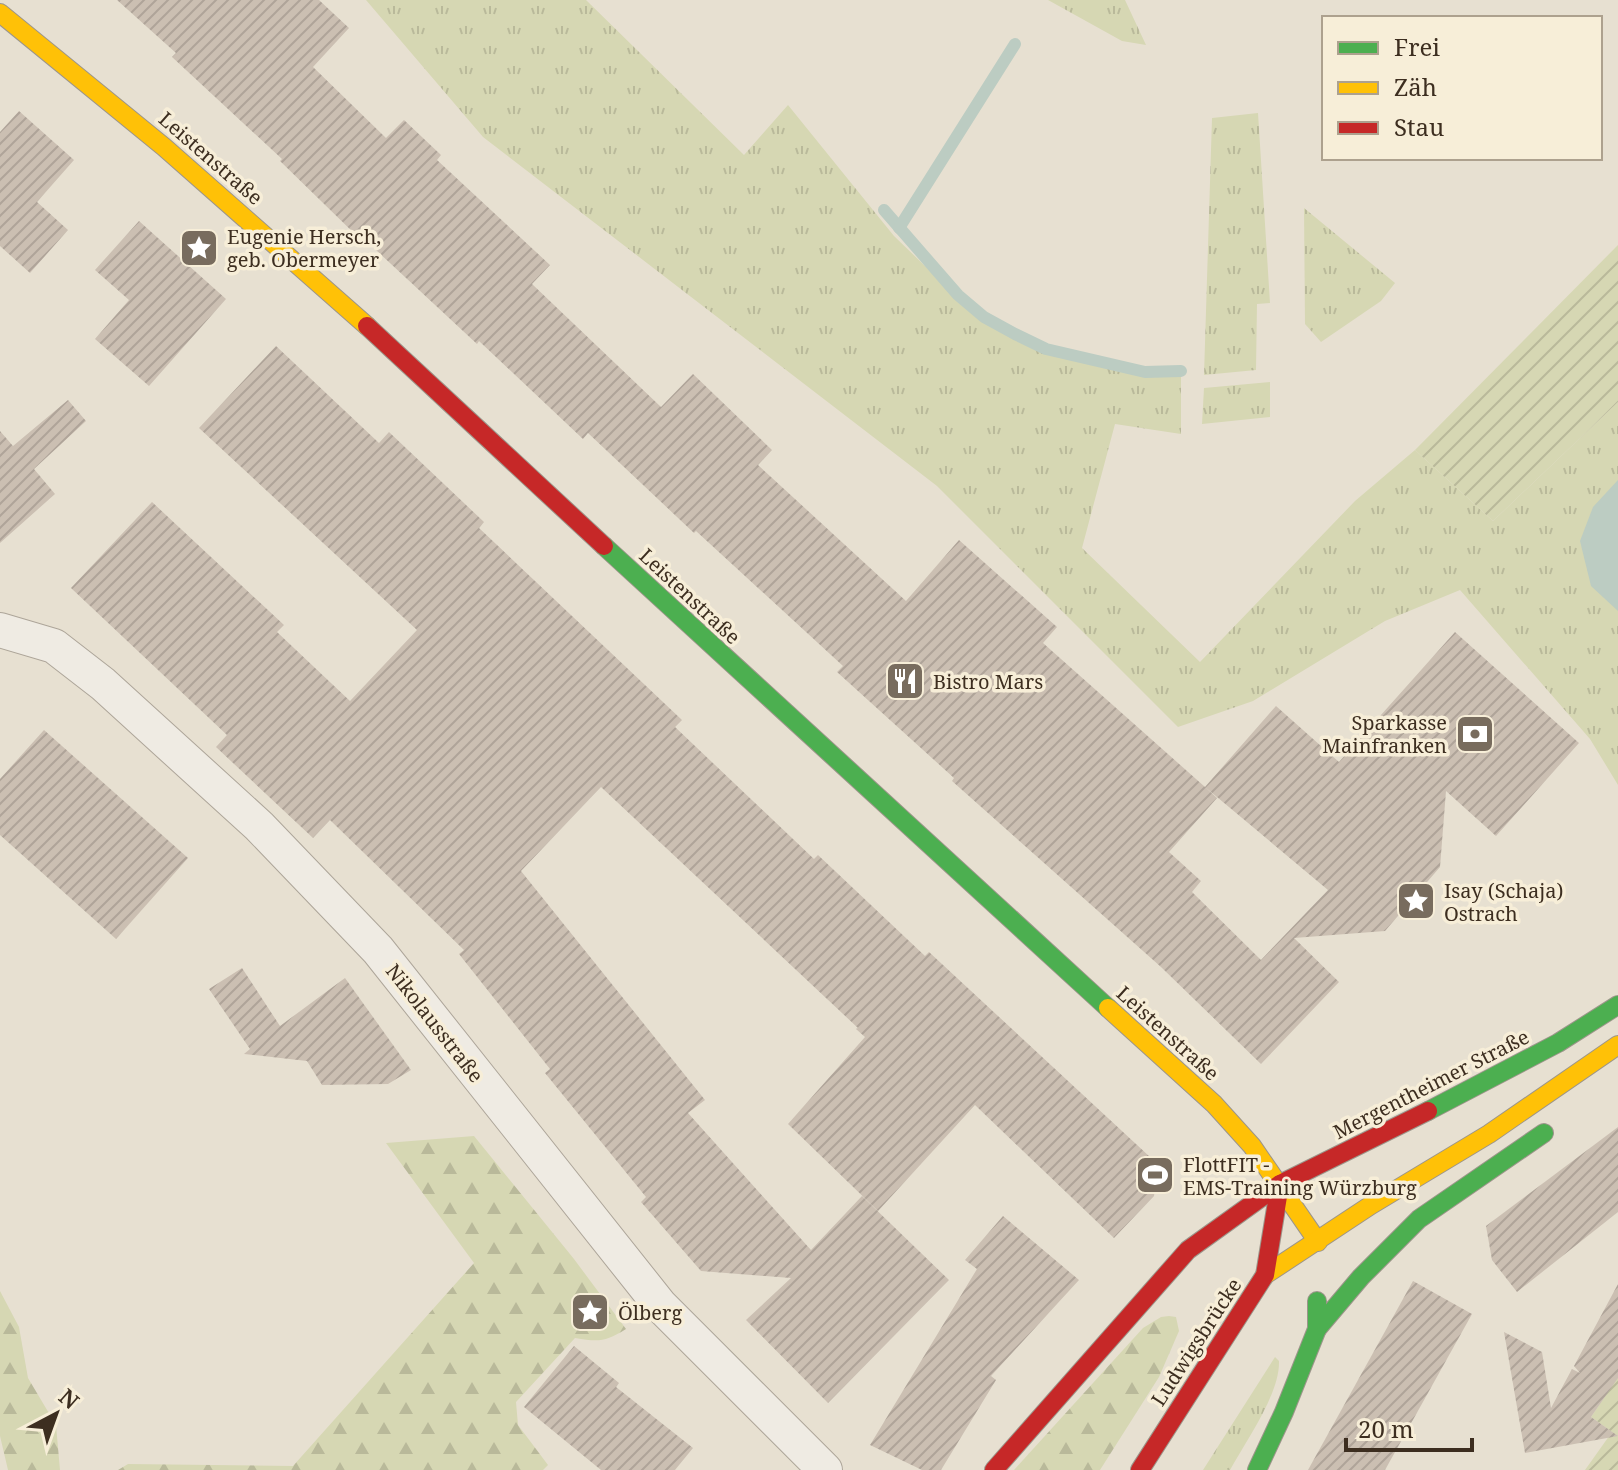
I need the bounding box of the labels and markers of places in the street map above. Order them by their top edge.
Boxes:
place label: Eugenie Hersch, geb. Obermeyer [227,223,381,273]
place icon: Eugenie Hersch, geb. Obermeyer [178,227,220,269]
restaurant icon: Bistro Mars [884,660,926,702]
place label: Bistro Mars [933,668,1043,695]
place label: Sparkasse Mainfranken [1322,709,1447,759]
bank icon: Sparkasse Mainfranken [1454,713,1496,755]
place label: Isay (Schaja) Ostrach [1444,877,1564,927]
place icon: Isay (Schaja) Ostrach [1395,880,1437,922]
place label: FlottFIT - EMS-Training Würzburg [1183,1151,1417,1201]
sports icon: FlottFIT - EMS-Training Würzburg [1134,1154,1176,1196]
place icon: Ölberg [569,1291,611,1333]
place label: Ölberg [618,1299,682,1326]

